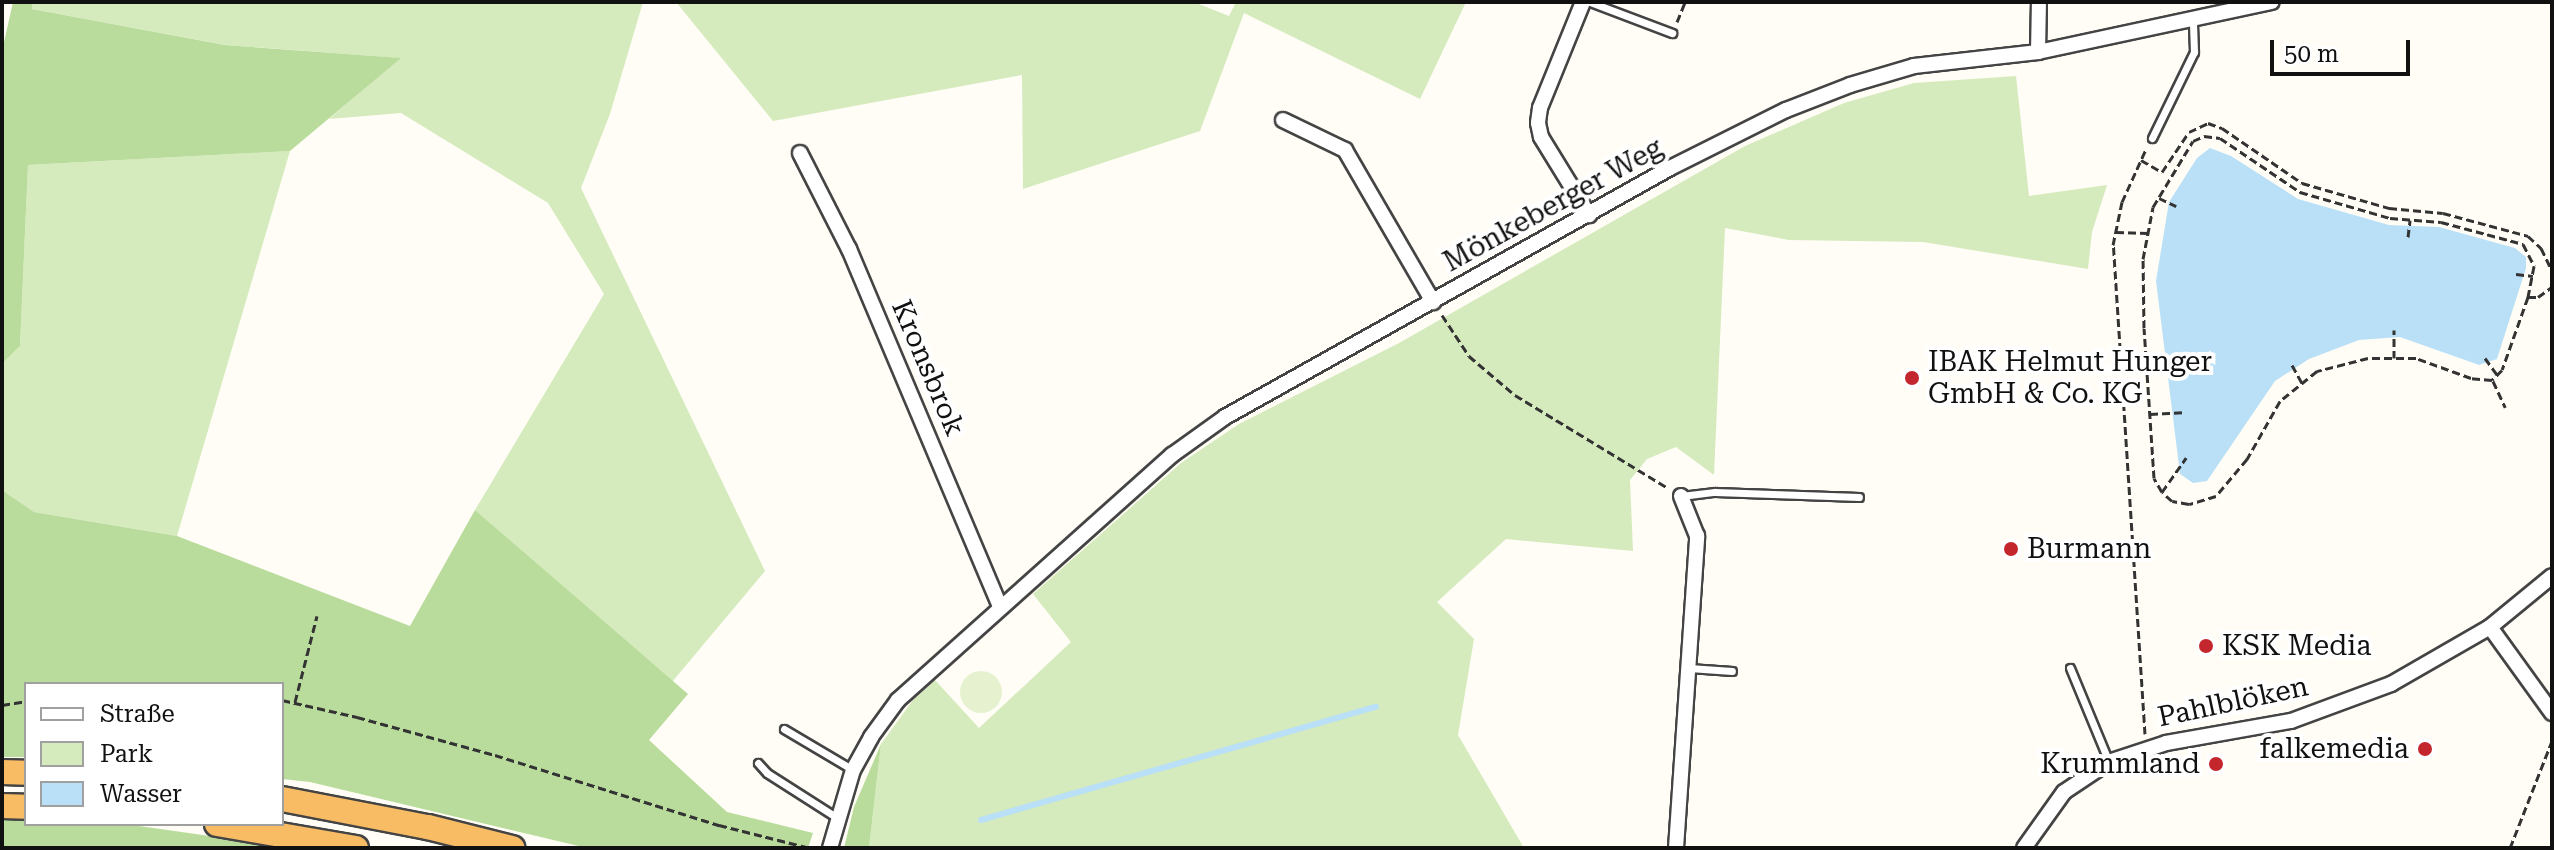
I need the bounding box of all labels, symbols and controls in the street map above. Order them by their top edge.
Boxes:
scale bar [2274,24,2414,74]
text: 50 m [2284,40,2339,68]
street label: Mönkeberger Weg [1438,131,1668,279]
street label: Kronsbrok [884,295,972,441]
place label: IBAK Helmut Hunger GmbH & Co. KG [1928,345,2212,411]
marker: IBAK Helmut Hunger GmbH & Co. KG [1903,369,1921,387]
place label: Burmann [2027,532,2151,566]
marker: Burmann [2002,540,2020,558]
place label: KSK Media [2222,629,2371,663]
marker: KSK Media [2197,637,2215,655]
street label: Pahlblöken [2155,670,2311,734]
legend [24,682,284,826]
text: Straße [100,700,175,728]
place label: falkemedia [2259,732,2409,766]
text: Park [100,740,153,768]
marker: falkemedia [2416,740,2434,758]
place label: Krummland [2040,747,2200,781]
marker: Krummland [2207,755,2225,773]
text: Wasser [100,780,182,808]

